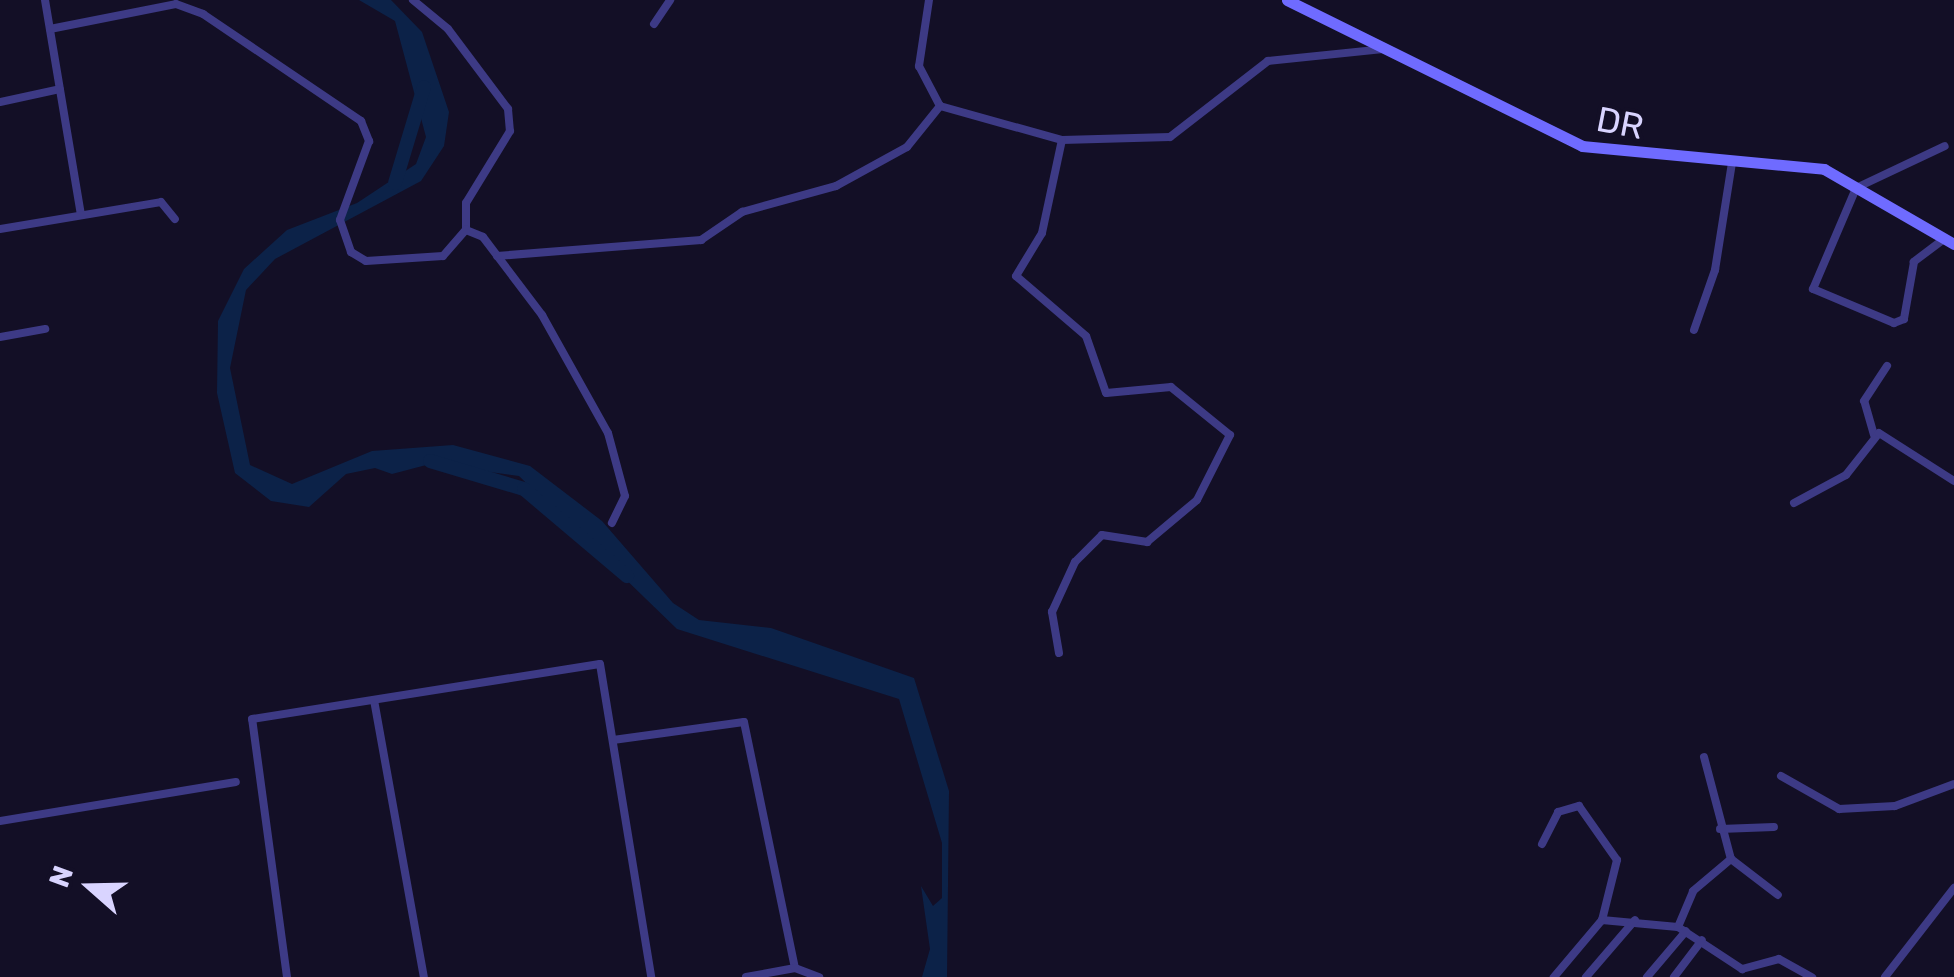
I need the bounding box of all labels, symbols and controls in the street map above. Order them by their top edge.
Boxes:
street label: DR [1593,98,1647,148]
north arrow [40,837,140,937]
text: N [42,861,80,892]

